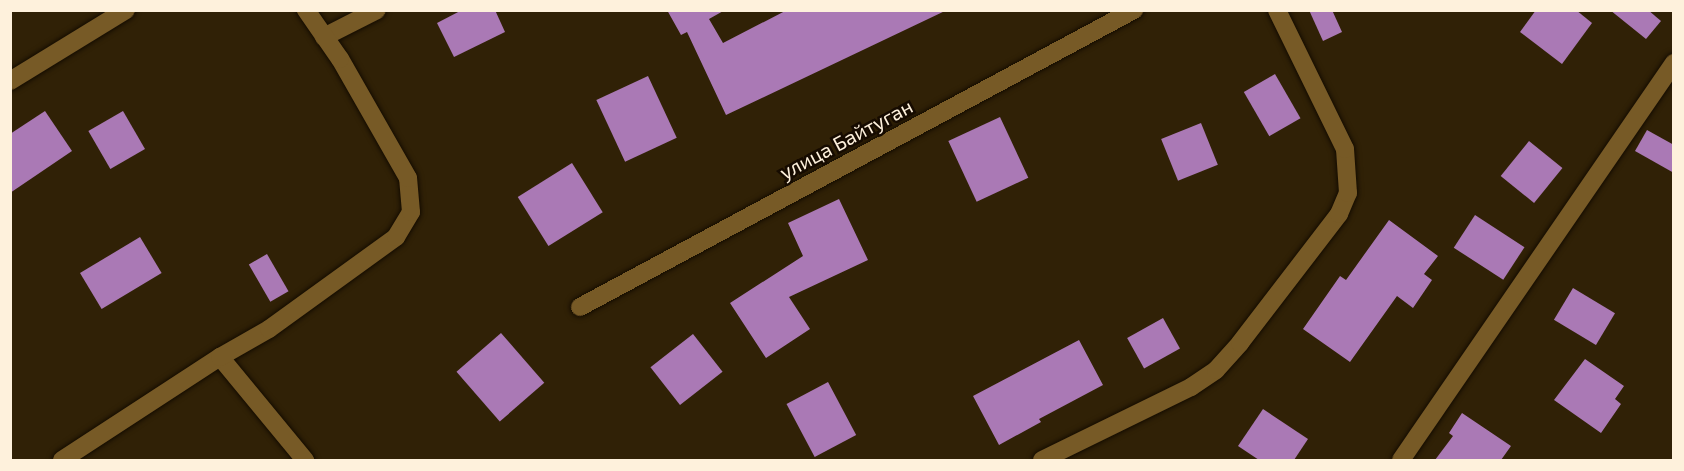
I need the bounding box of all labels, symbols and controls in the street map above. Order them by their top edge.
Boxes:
street label: улица Байтуган [775,94,917,184]

